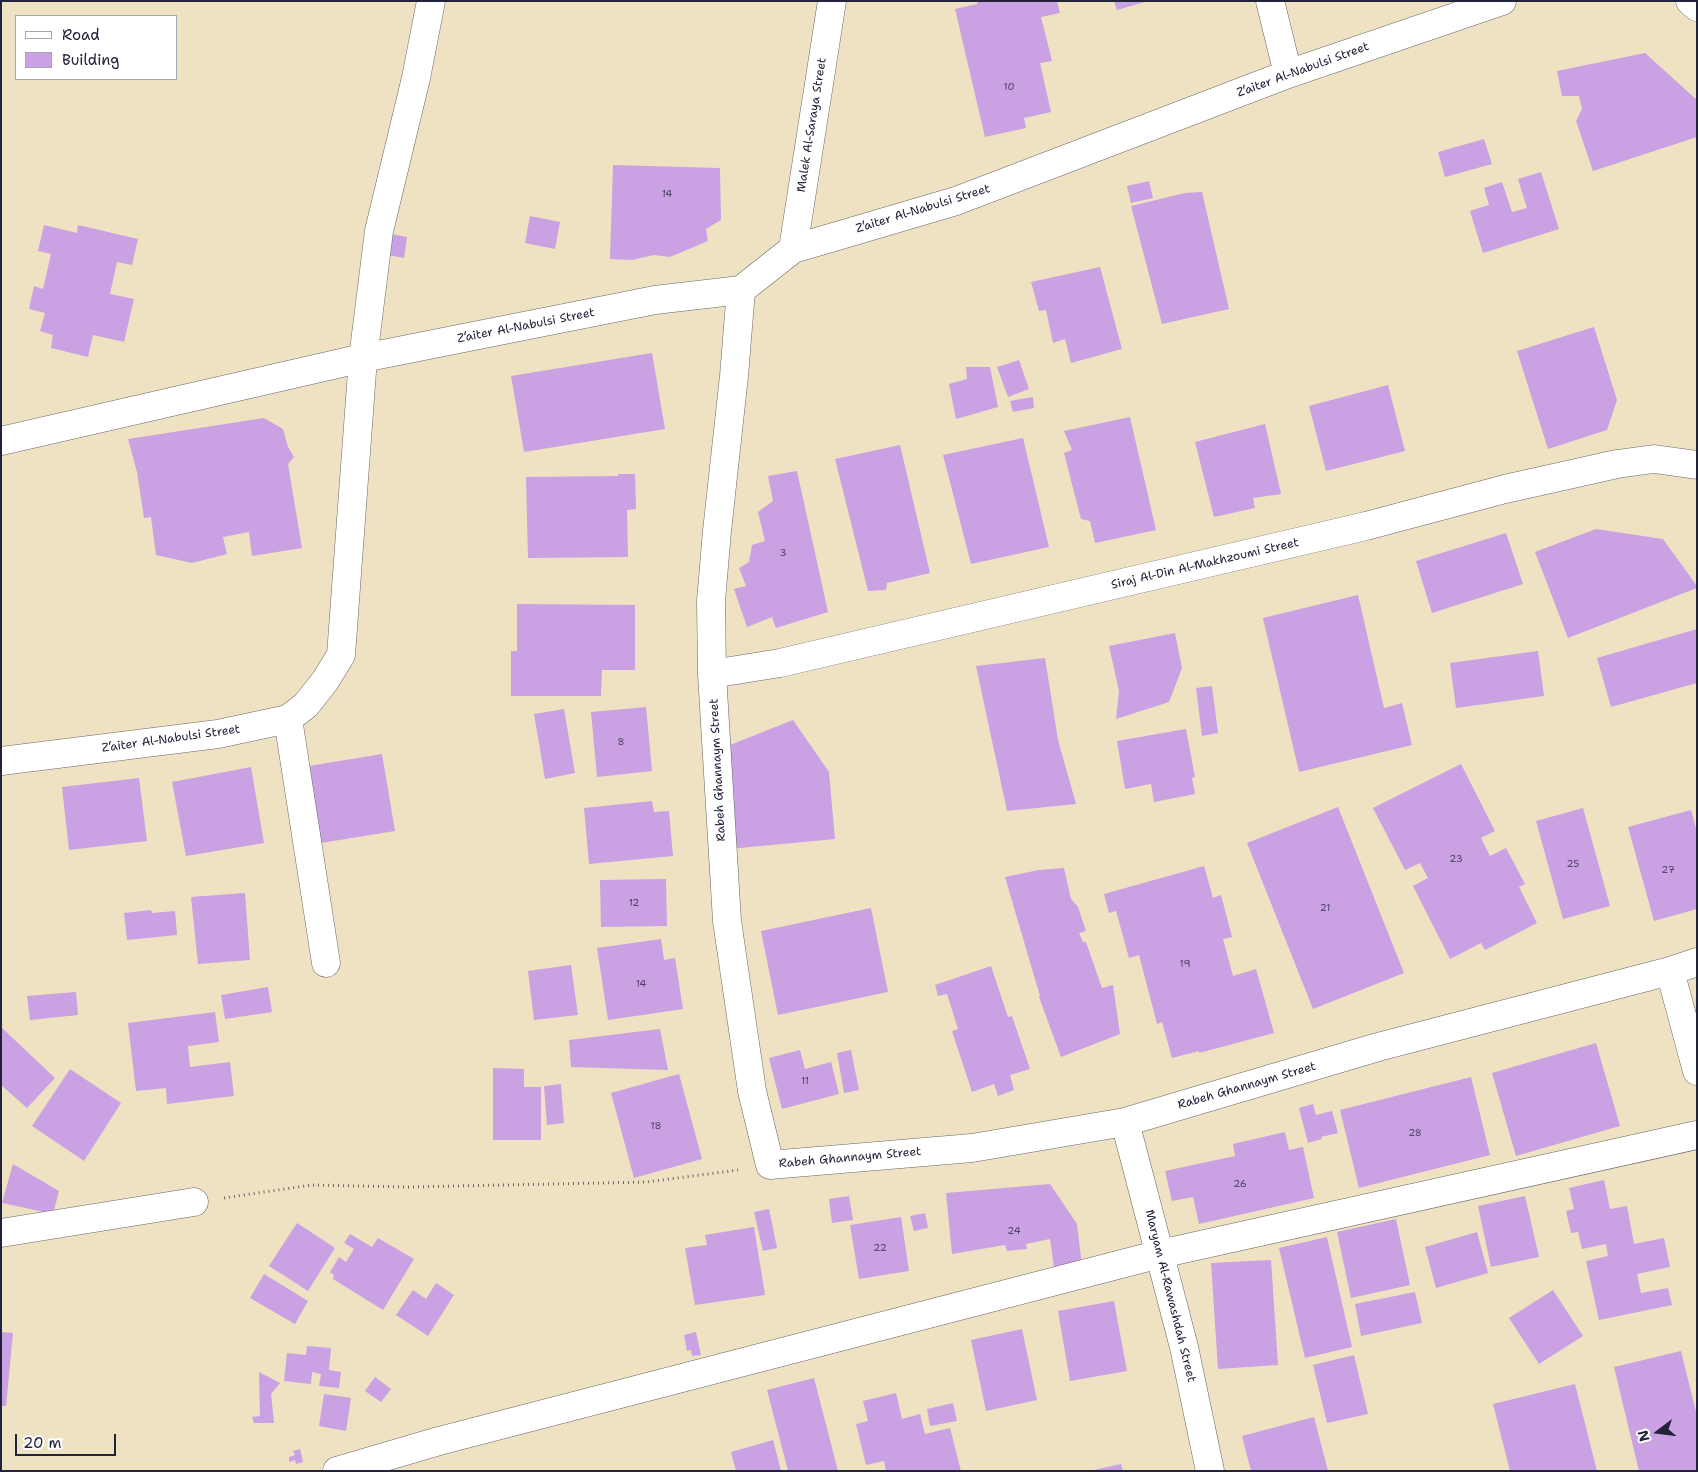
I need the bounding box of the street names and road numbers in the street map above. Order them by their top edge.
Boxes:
street label: Z‘aiter Al-Nabulsi Street [1235,39,1371,101]
street label: Malek Al-Saraya Street [794,57,830,193]
street label: Z‘aiter Al-Nabulsi Street [854,182,992,236]
street label: Z‘aiter Al-Nabulsi Street [456,306,596,346]
street label: Siraj Al-Din Al-Makhzoumi Street [1110,535,1300,593]
street label: Rabeh Ghannaym Street [707,698,729,842]
street label: Z‘aiter Al-Nabulsi Street [101,722,241,756]
street label: Rabeh Ghannaym Street [1176,1059,1318,1113]
street label: Rabeh Ghannaym Street [778,1145,922,1171]
street label: Maryam Al-Rawashdah Street [1142,1208,1198,1384]

